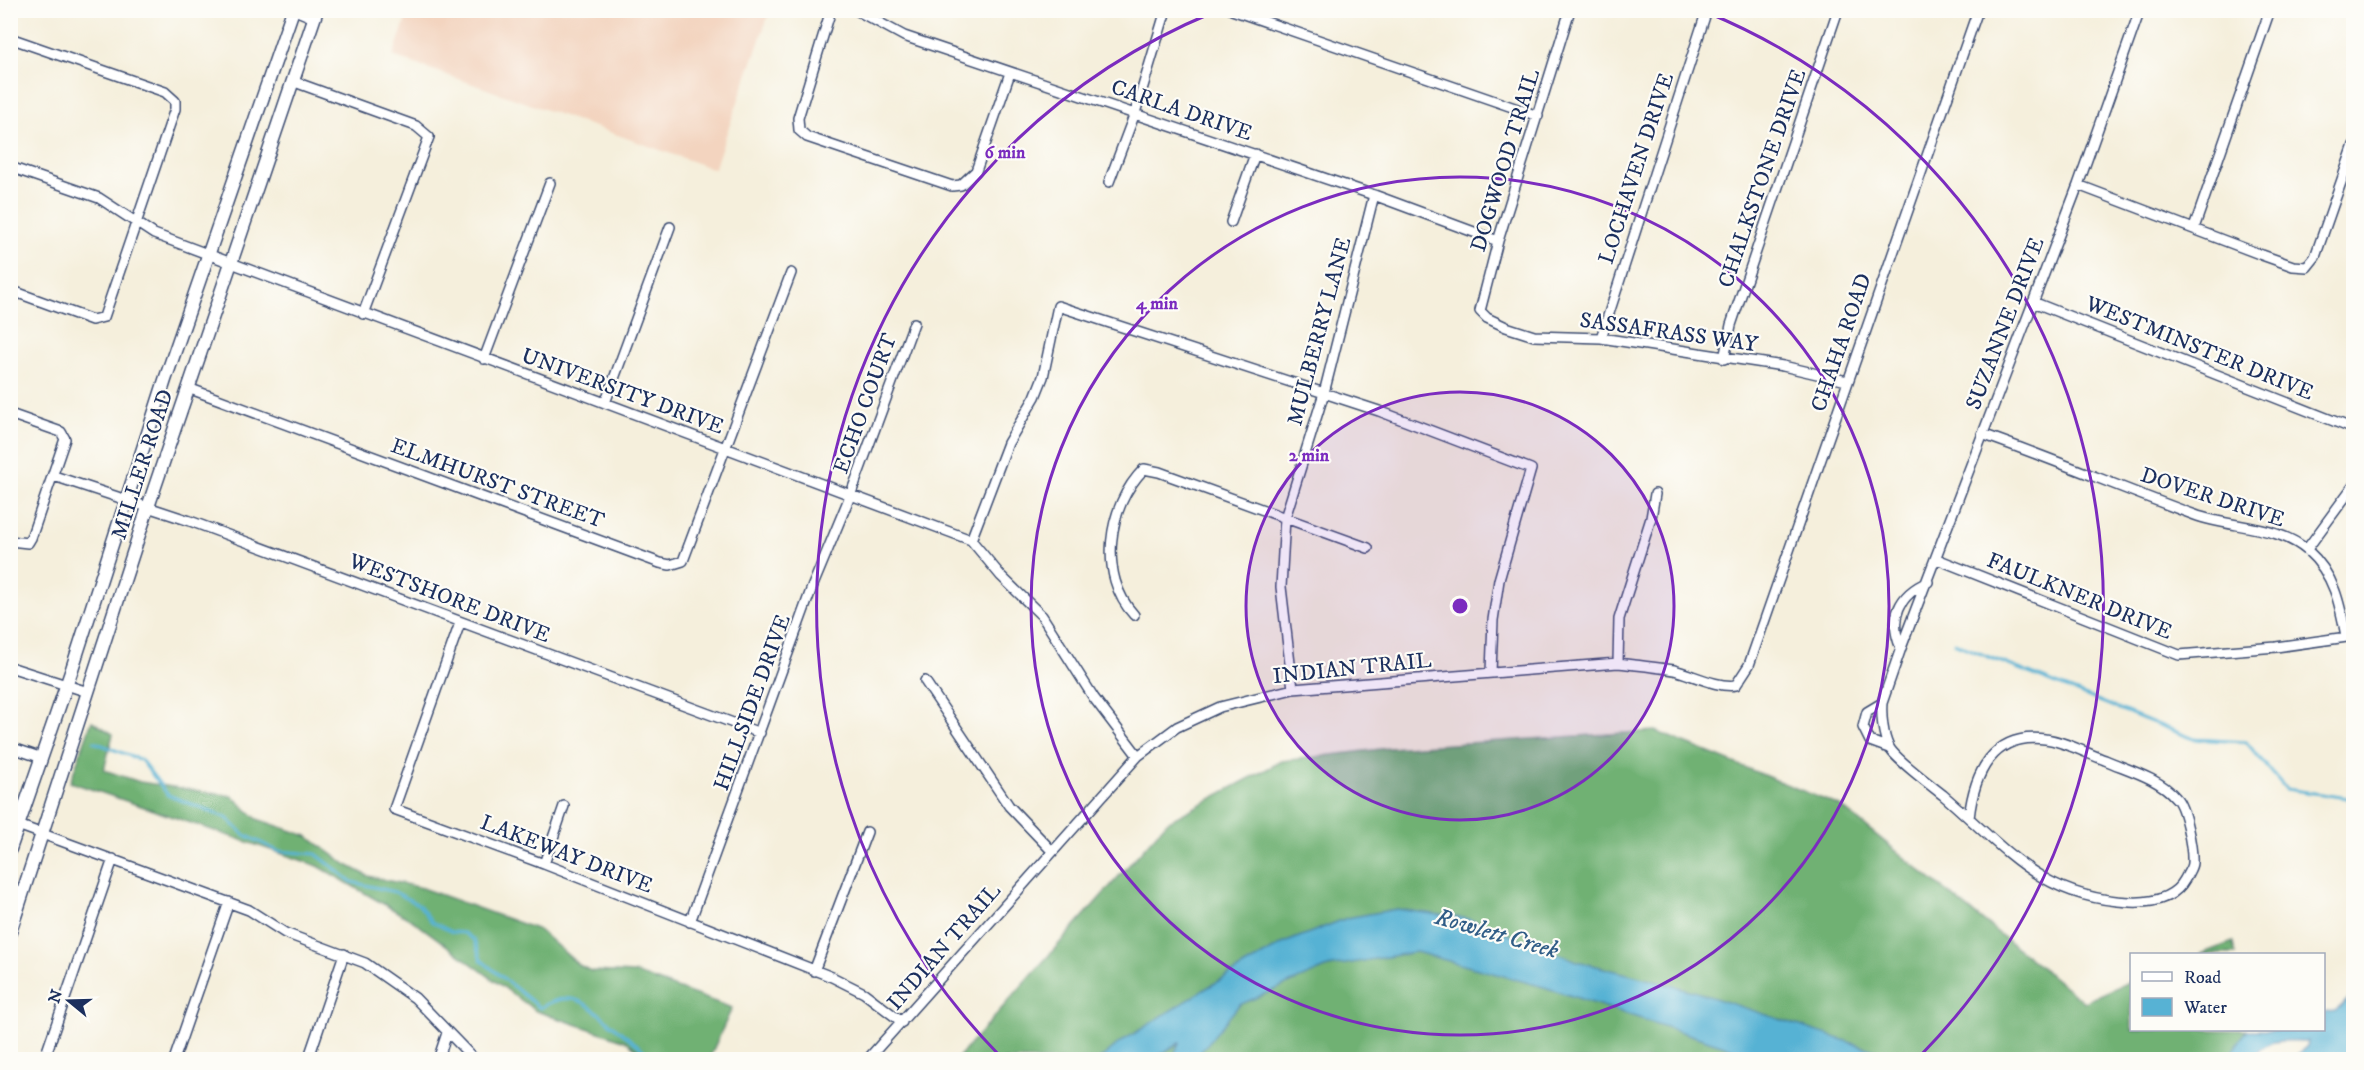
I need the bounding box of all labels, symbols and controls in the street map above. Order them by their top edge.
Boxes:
street label: DOGWOOD TRAIL [1465,66,1546,255]
street label: CHALKSTONE DRIVE [1712,66,1813,291]
street label: LOCHAVEN DRIVE [1593,69,1680,268]
street label: CARLA DRIVE [1107,74,1256,147]
text: 6 min [985,142,1026,164]
street label: MULBERRY LANE [1281,234,1358,429]
street label: SUZANNE DRIVE [1960,234,2051,414]
street label: CHAHA ROAD [1805,270,1878,415]
street label: WESTMINSTER DRIVE [2081,290,2317,407]
text: 4 min [1135,293,1178,315]
street label: SASSAFRASS WAY [1578,307,1761,359]
street label: ECHO COURT [828,329,903,477]
street label: UNIVERSITY DRIVE [518,342,727,441]
street label: MILLER ROAD [105,386,179,543]
street label: ELMHURST STREET [387,432,608,535]
text: 2 min [1289,445,1330,467]
street label: DOVER DRIVE [2137,461,2288,533]
street label: WESTSHORE DRIVE [344,547,554,649]
street label: FAULKNER DRIVE [1983,547,2176,646]
centre of rings [1450,596,1470,616]
street label: HILLSIDE DRIVE [708,611,797,794]
street label: INDIAN TRAIL [1272,647,1433,690]
street label: LAKEWAY DRIVE [477,809,656,900]
street label: INDIAN TRAIL [882,878,1007,1016]
water label: Rowlett Creek [1430,902,1562,966]
legend [2130,953,2325,1031]
text: Road [2184,967,2221,989]
north arrow [39,971,99,1031]
text: N [44,987,67,1006]
text: Water [2183,997,2227,1019]

